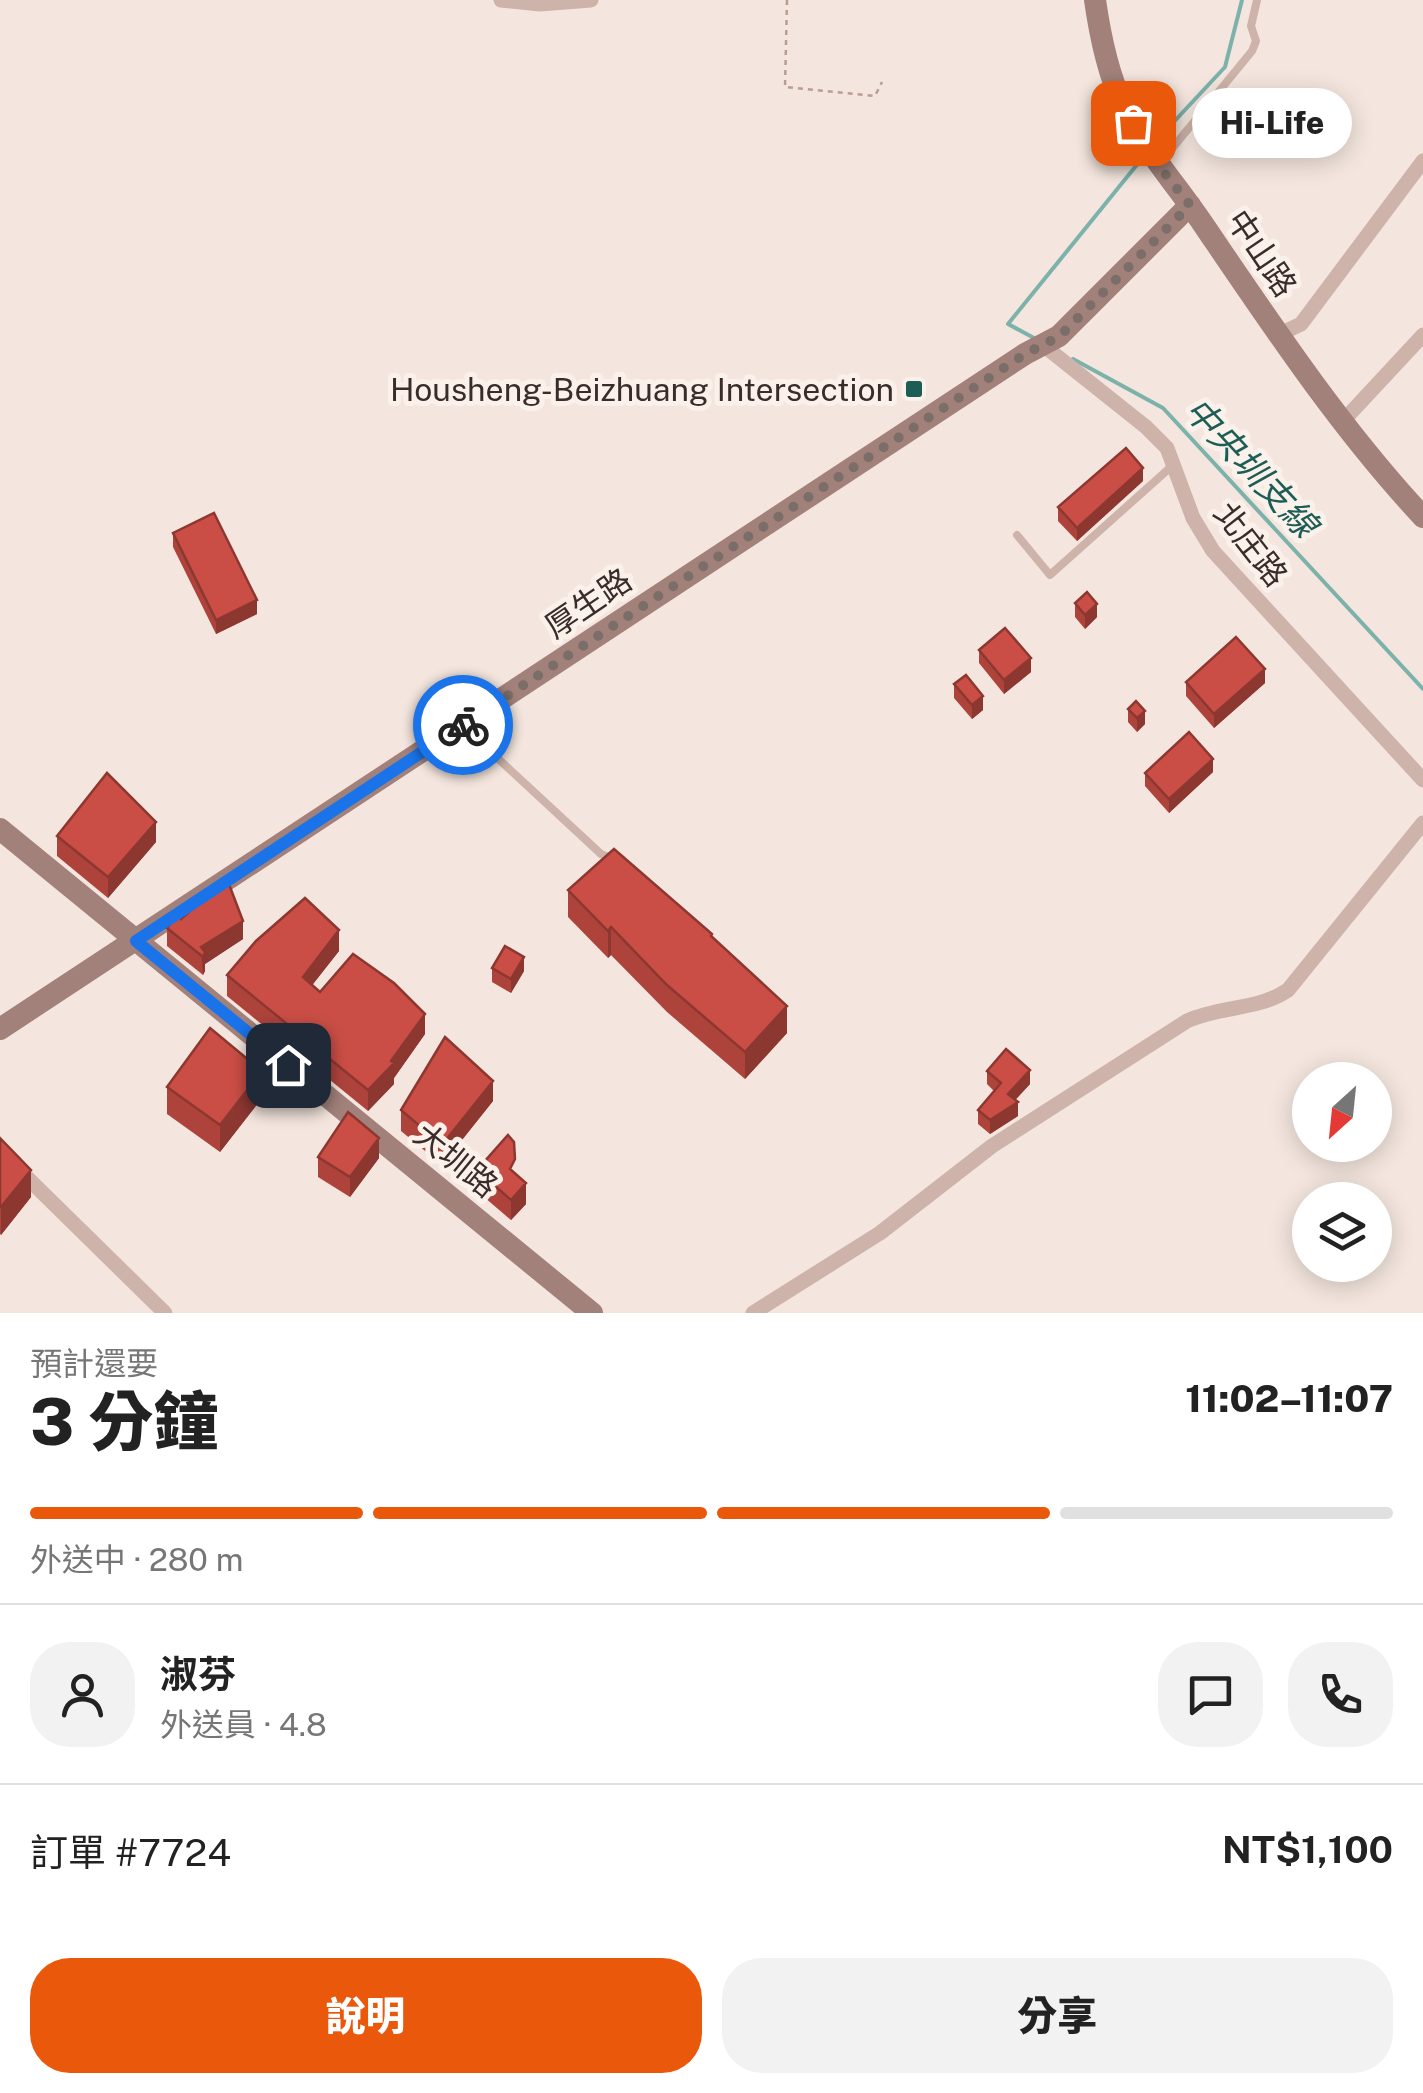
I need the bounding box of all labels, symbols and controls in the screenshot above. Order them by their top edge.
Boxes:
pin [1091,81,1176,166]
callout: Hi-Life [1193,88,1353,158]
icon: bag [1106,96,1161,151]
text: Hi-Life [1220,104,1324,141]
street label: 中山路 [1220,203,1304,303]
place label: Housheng-Beizhuang Intersection [390,371,894,408]
marker: Housheng-Beizhuang Intersection [903,378,925,400]
water label: 中央圳支線 [1176,389,1328,548]
street label: 北庄路 [1207,495,1295,593]
street label: 厚生路 [538,561,638,645]
courier [413,675,513,775]
icon: bike [436,698,491,753]
pin [246,1023,331,1108]
icon: home [261,1038,316,1093]
north arrow [1292,1062,1392,1162]
map controls [1292,1062,1392,1282]
street label: 大圳路 [407,1115,505,1205]
button: layers [1292,1182,1392,1282]
text: 預計還要 [30,1345,158,1382]
text: 11:02–11:07 [1185,1376,1393,1421]
text: 3 分鐘 [30,1383,218,1460]
text: 外送中 · 280 m [30,1541,243,1578]
button: person [30,1642,135,1747]
button: chat [1158,1642,1263,1747]
button: phone [1288,1642,1393,1747]
text: 淑芬 [160,1652,236,1697]
text: 外送員 · 4.8 [160,1706,327,1743]
text: NT$1,100 [1222,1827,1393,1872]
text: 訂單 #7724 [30,1830,231,1875]
button: 說明 [30,1958,702,2073]
button: 分享 [722,1958,1393,2073]

